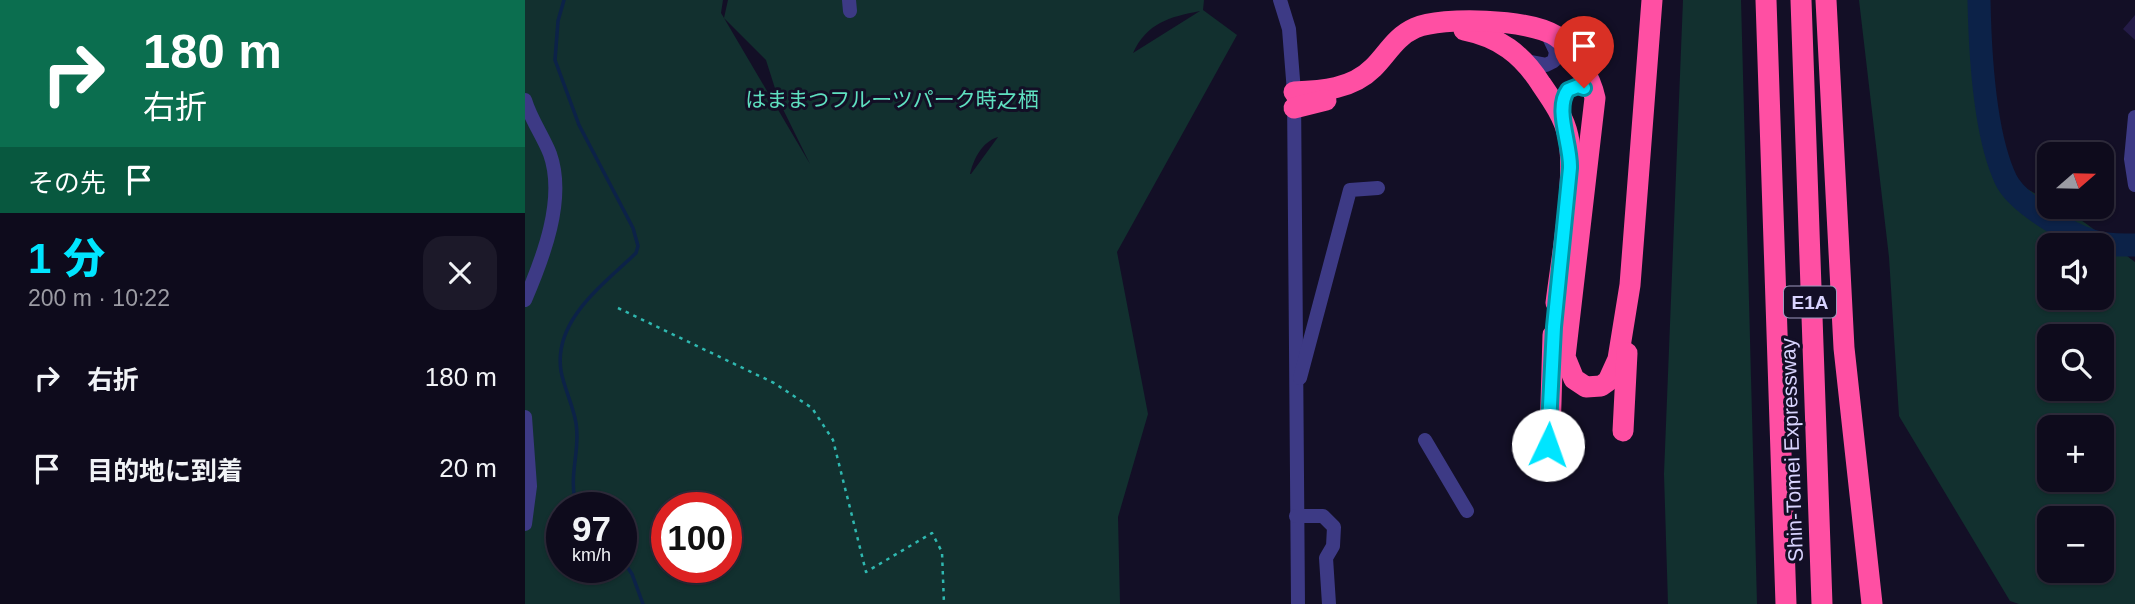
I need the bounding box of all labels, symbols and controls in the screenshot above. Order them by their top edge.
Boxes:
pin [1554,16,1614,88]
text: 180 m [143,24,282,78]
icon: arrive [1565,27,1603,65]
icon: right [28,28,119,119]
park label: はままつフルーツパーク時之栖 [745,88,1039,111]
text: 右折 [143,89,207,125]
north arrow [2037,142,2114,219]
map controls [2037,142,2114,583]
icon: arrive [120,161,158,199]
text: その先 [28,168,106,198]
button: sound [2037,233,2114,310]
text: 1 分 [28,235,105,282]
button: close [423,236,497,310]
text: 200 m · 10:22 [28,285,170,311]
road number: E1A [1784,286,1836,318]
button: search [2037,324,2114,401]
street label: Shin-Tomei Expressway [1776,337,1807,562]
icon: right [28,359,66,397]
text: 180 m [425,362,497,392]
text: 右折 [87,365,139,395]
position arrow [1511,408,1585,482]
button: + [2037,415,2114,492]
icon: arrive [28,450,66,488]
text: 20 m [439,453,497,483]
text: 目的地に到着 [87,456,243,486]
speed limit sign: 100 [651,492,742,583]
button: − [2037,506,2114,583]
text: 97 [572,509,611,548]
text: km/h [572,545,611,565]

